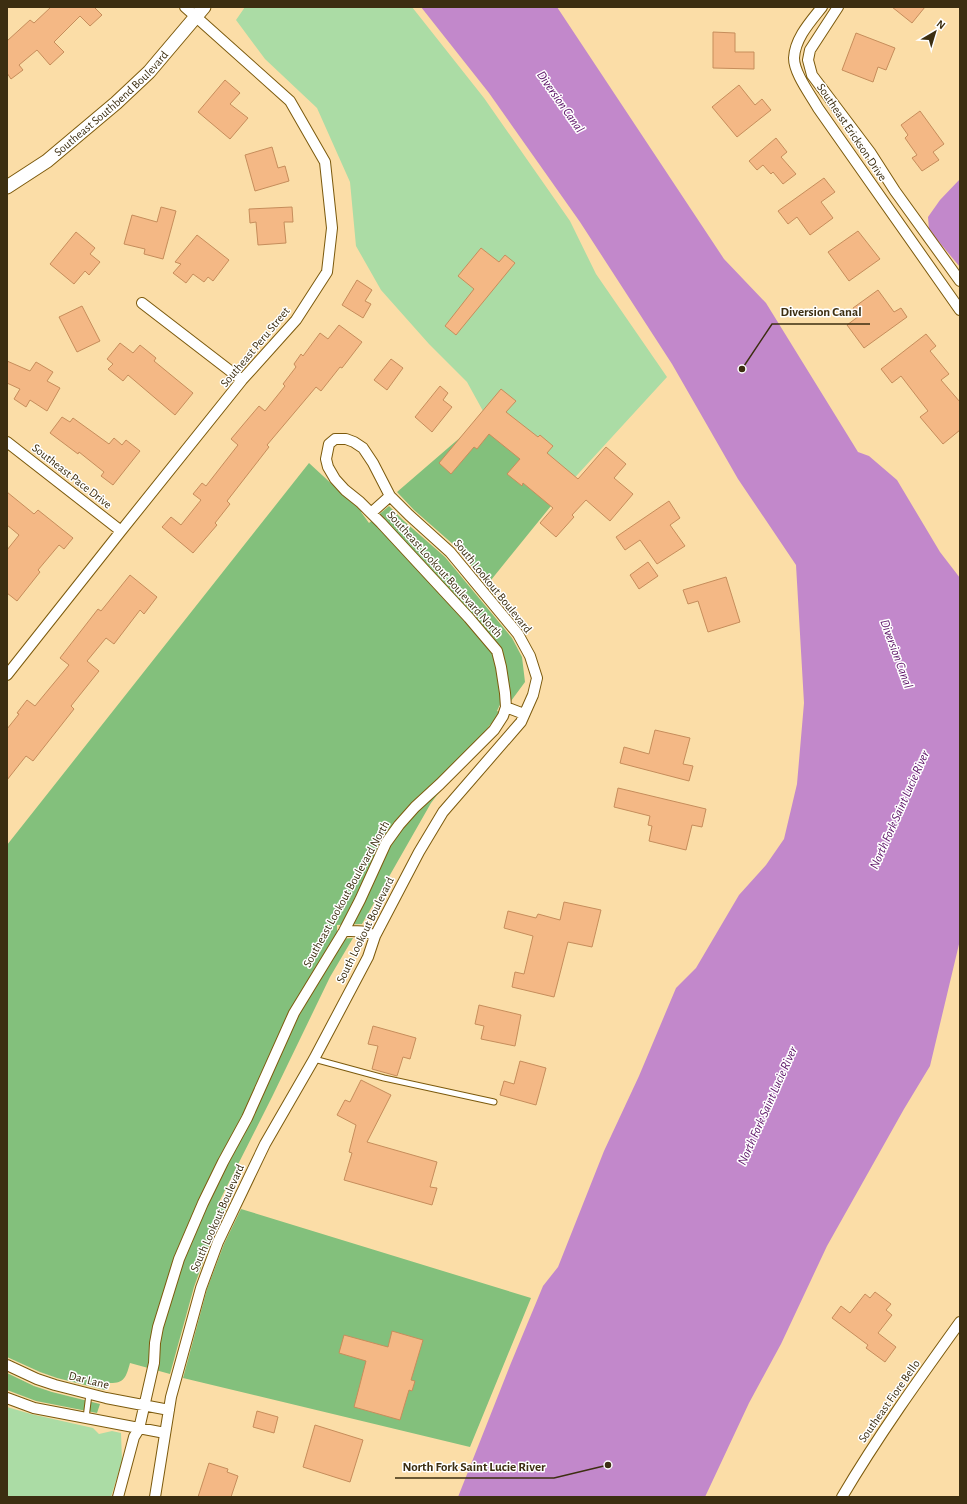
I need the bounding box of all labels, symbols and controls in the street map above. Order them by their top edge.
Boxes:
north arrow [915,12,955,52]
text: N [934,18,947,31]
street label: Southeast Southbend Boulevard [52,48,170,158]
water label: Diversion Canal [534,69,586,135]
street label: Southeast Erickson Drive [815,81,889,183]
callout: Diversion Canal [772,299,870,324]
street label: Southeast Peru Street [218,305,292,389]
text: Diversion Canal [780,306,862,319]
street label: Southeast Pace Drive [30,441,114,511]
street label: Southeast Lookout Boulevard North [385,509,505,639]
street label: South Lookout Boulevard [452,537,534,635]
water label: Diversion Canal [878,618,914,690]
water label: North Fork Saint Lucie River [868,748,932,871]
street label: Southeast Lookout Boulevard North [301,819,391,969]
street label: South Lookout Boulevard [334,875,396,985]
water label: North Fork Saint Lucie River [736,1044,800,1167]
street label: South Lookout Boulevard [188,1162,246,1274]
street label: Southeast Fiore Bello [856,1357,922,1444]
street label: Dar Lane [68,1369,110,1391]
callout: North Fork Saint Lucie River [395,1453,554,1478]
text: North Fork Saint Lucie River [402,1461,546,1474]

